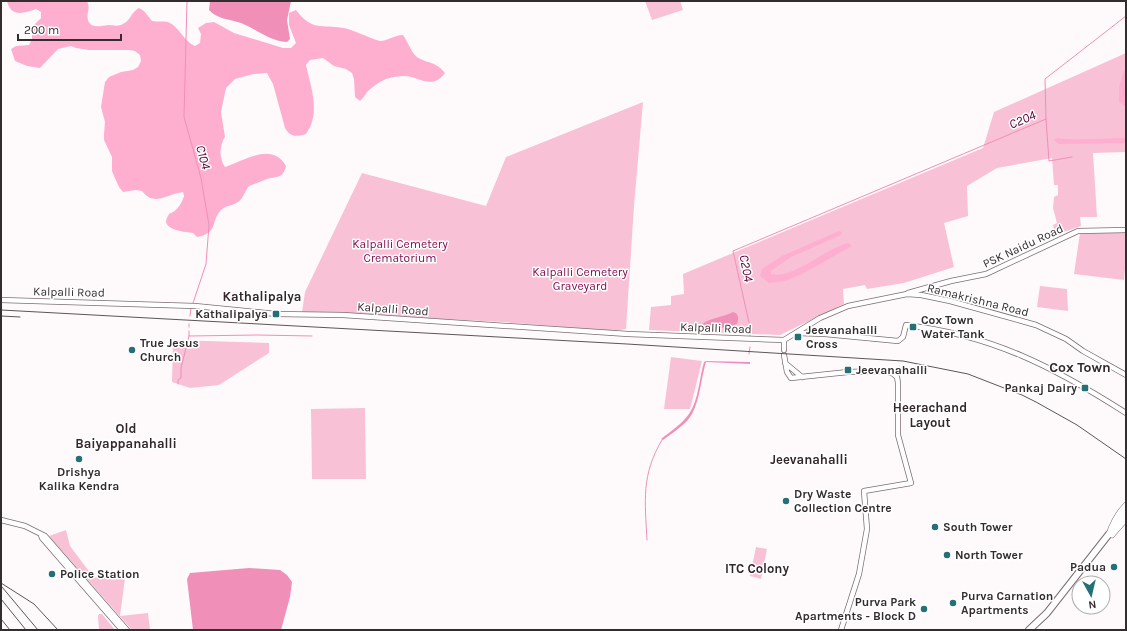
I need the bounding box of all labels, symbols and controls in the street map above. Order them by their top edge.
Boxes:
scale bar [18,16,121,42]
text: 200 m [24,23,59,37]
water label: C204 [1007,107,1038,132]
water label: C104 [193,143,214,171]
street label: PSK Naidu Road [980,221,1066,271]
park label: Kalpalli Cemetery Crematorium [352,237,448,265]
water label: C204 [737,253,757,283]
park label: Kalpalli Cemetery Graveyard [532,265,628,293]
street label: Ramakrishna Road [926,281,1030,319]
street label: Kalpalli Road [33,284,105,300]
district label: Kathalipalya [223,289,301,304]
street label: Kalpalli Road [357,300,429,318]
place label: Kathalipalya [195,307,268,321]
marker: Kathalipalya [271,309,281,319]
place label: Cox Town Water Tank [921,313,985,341]
street label: Kalpalli Road [680,320,752,336]
marker: Cox Town Water Tank [908,322,918,332]
place label: Jeevanahalli Cross [806,323,878,351]
marker: Jeevanahalli Cross [793,332,803,342]
place label: True Jesus Church [140,336,199,364]
marker: True Jesus Church [127,345,137,355]
district label: Cox Town [1049,359,1111,376]
place label: Jeevanahalli [856,363,928,377]
marker: Jeevanahalli [843,365,853,375]
place label: Pankaj Dairy [1004,381,1077,395]
marker: Pankaj Dairy [1080,383,1090,393]
district label: Heerachand Layout [893,400,967,430]
district label: Old Baiyappanahalli [75,421,177,451]
district label: Jeevanahalli [770,452,848,467]
marker: Drishya Kalika Kendra [74,454,84,464]
place label: Drishya Kalika Kendra [39,465,119,493]
place label: Dry Waste Collection Centre [794,487,892,515]
marker: Dry Waste Collection Centre [781,496,791,506]
place label: South Tower [943,520,1013,534]
marker: South Tower [930,522,940,532]
place label: North Tower [955,548,1023,562]
marker: North Tower [942,550,952,560]
place label: Padua [1070,560,1106,574]
district label: ITC Colony [725,561,789,576]
marker: Padua [1109,562,1119,572]
place label: Police Station [60,567,139,581]
marker: Police Station [47,569,57,579]
north arrow [1071,575,1111,615]
place label: Purva Carnation Apartments [961,589,1053,617]
place label: Purva Park Apartments - Block D [795,595,916,623]
text: N [1088,597,1097,611]
marker: Purva Carnation Apartments [948,598,958,608]
marker: Purva Park Apartments - Block D [919,604,929,614]

